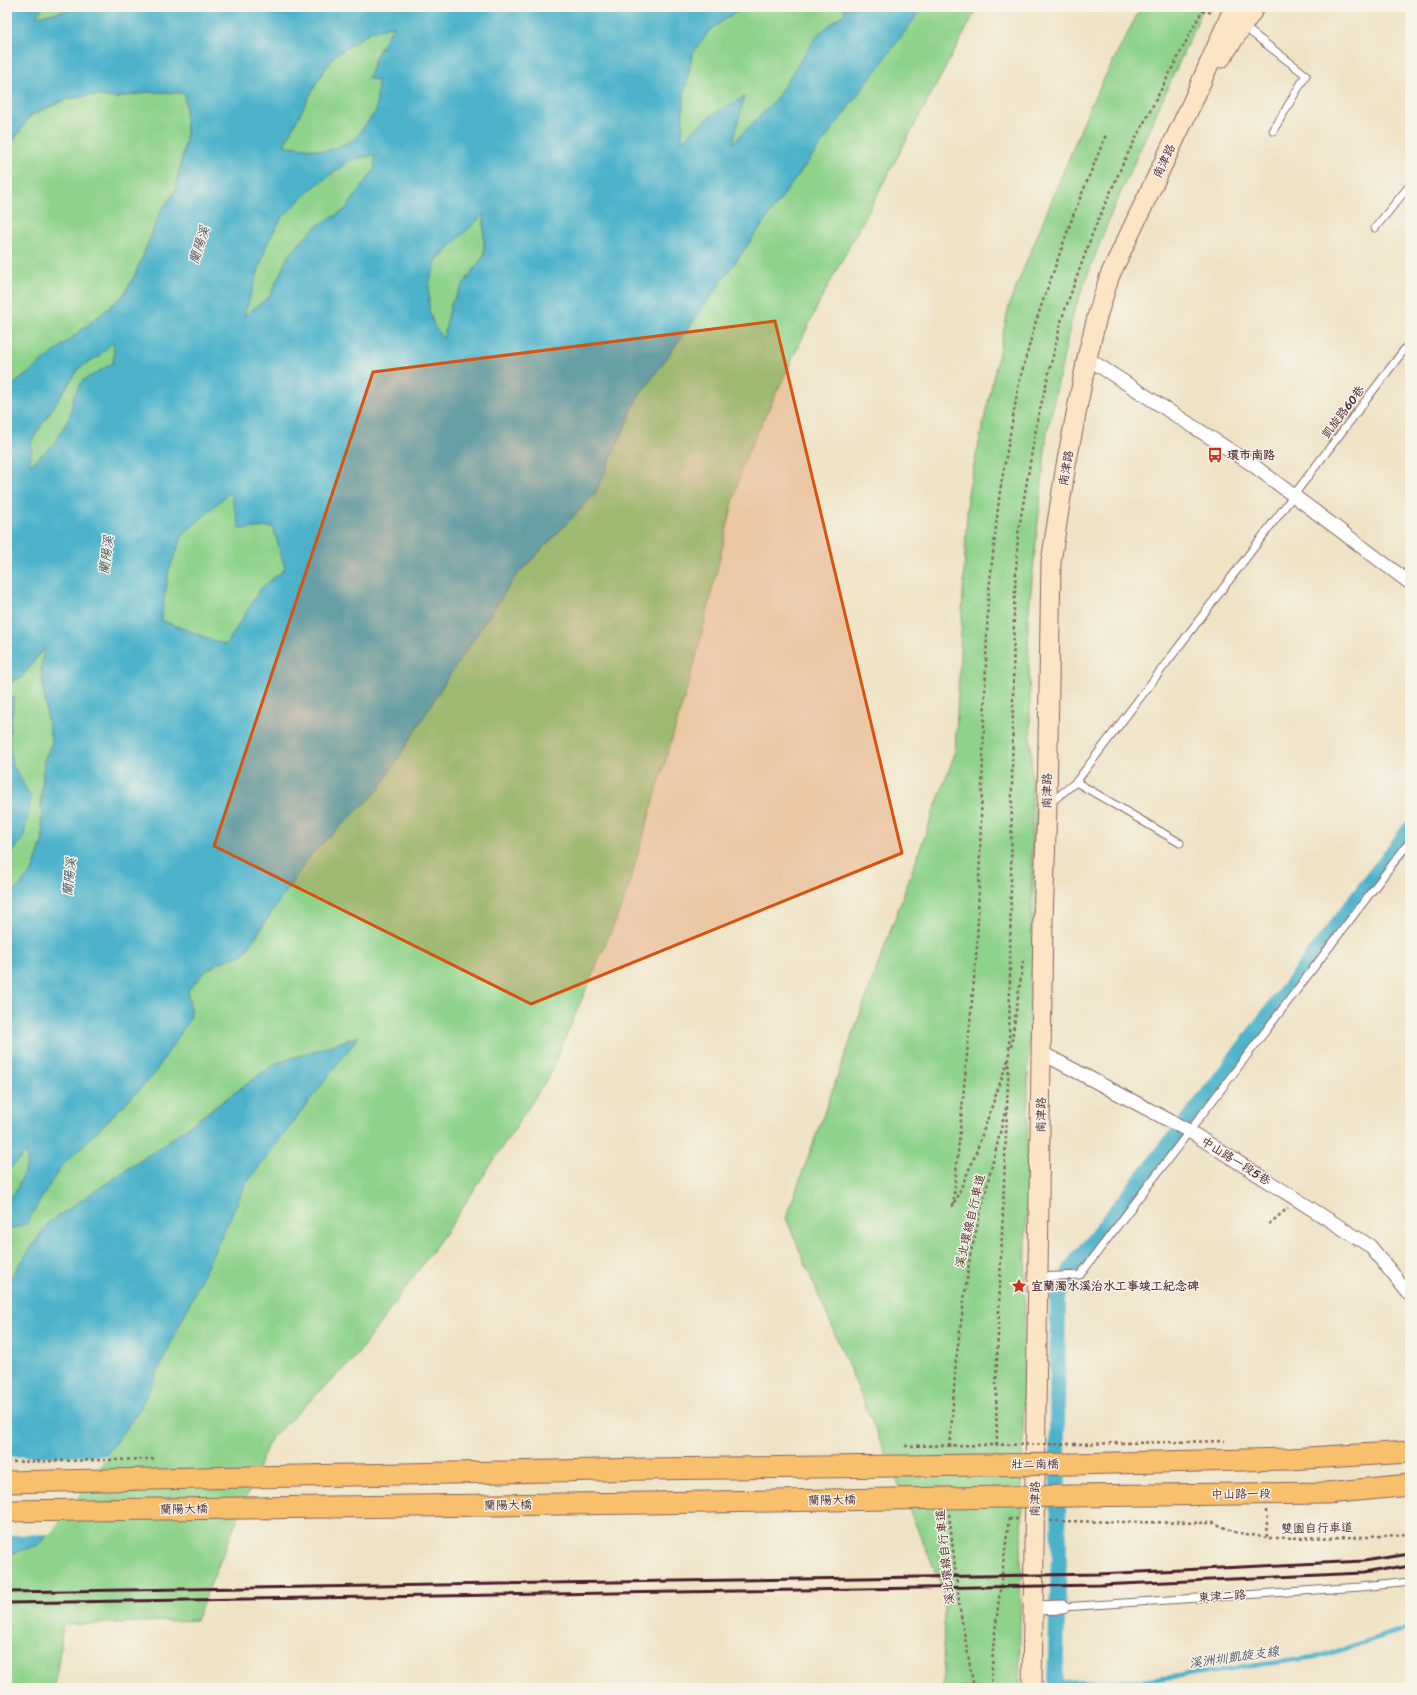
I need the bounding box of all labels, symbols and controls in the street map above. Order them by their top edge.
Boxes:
street label: 南津路 [1146,140,1182,182]
water label: 蘭陽溪 [182,222,216,267]
street label: 凱旋路60巷 [1315,380,1371,444]
place label: 環市南路 [1227,444,1275,466]
bus stop icon: 環市南路 [1206,446,1224,464]
street label: 南津路 [1052,448,1080,488]
water label: 蘭陽溪 [92,533,120,576]
street label: 南津路 [1036,773,1058,809]
water label: 蘭陽溪 [56,855,83,898]
street label: 南津路 [1030,1097,1052,1133]
street label: 中山路一段5巷 [1197,1131,1275,1191]
street label: 溪北環線自行車道 [948,1172,992,1270]
place label: 宜蘭濁水溪治水工事竣工紀念碑 [1031,1275,1200,1297]
place icon: 宜蘭濁水溪治水工事竣工紀念碑 [1010,1277,1028,1295]
street label: 壯二南橋 [1011,1453,1059,1475]
street label: 南津路 [1024,1481,1046,1517]
street label: 中山路一段 [1211,1482,1271,1506]
street label: 蘭陽大橋 [808,1489,856,1511]
street label: 蘭陽大橋 [484,1494,532,1516]
street label: 蘭陽大橋 [160,1498,208,1520]
street label: 溪北環線自行車道 [929,1508,961,1606]
street label: 雙園自行車道 [1281,1516,1353,1540]
street label: 東津二路 [1197,1583,1247,1609]
water label: 溪洲圳凱旋支線 [1187,1639,1282,1675]

